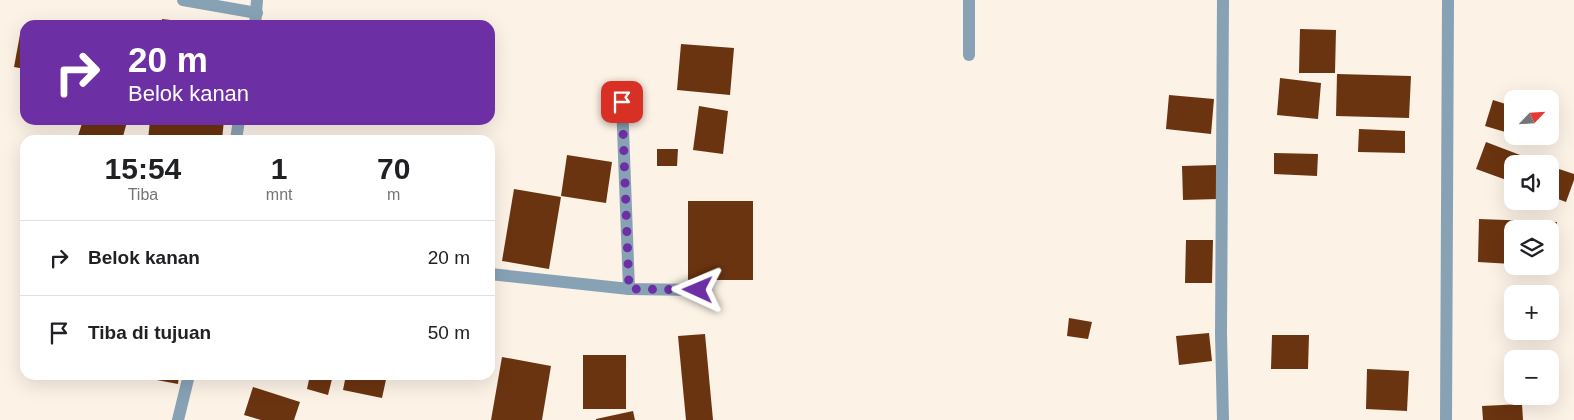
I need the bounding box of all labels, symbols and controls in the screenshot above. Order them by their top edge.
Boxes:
icon: right [45,40,110,105]
text: 20 m [128,40,208,79]
text: Belok kanan [128,81,249,106]
pin [601,81,643,123]
icon: arrive [608,88,636,116]
north arrow [1504,90,1559,145]
map controls [1504,90,1559,405]
text: 15:54 [105,152,181,185]
text: 1 [271,152,288,185]
text: 70 [377,152,410,185]
button: sound [1504,155,1559,210]
text: Tiba [128,186,158,203]
text: mnt [266,186,293,203]
text: m [387,186,400,203]
button: layers [1504,220,1559,275]
icon: right [45,244,73,272]
text: Belok kanan [88,247,200,268]
text: 20 m [428,247,470,268]
position arrow [671,263,723,315]
button: + [1504,285,1559,340]
icon: arrive [45,319,73,347]
text: Tiba di tujuan [88,322,211,343]
text: 50 m [428,322,470,343]
button: − [1504,350,1559,405]

